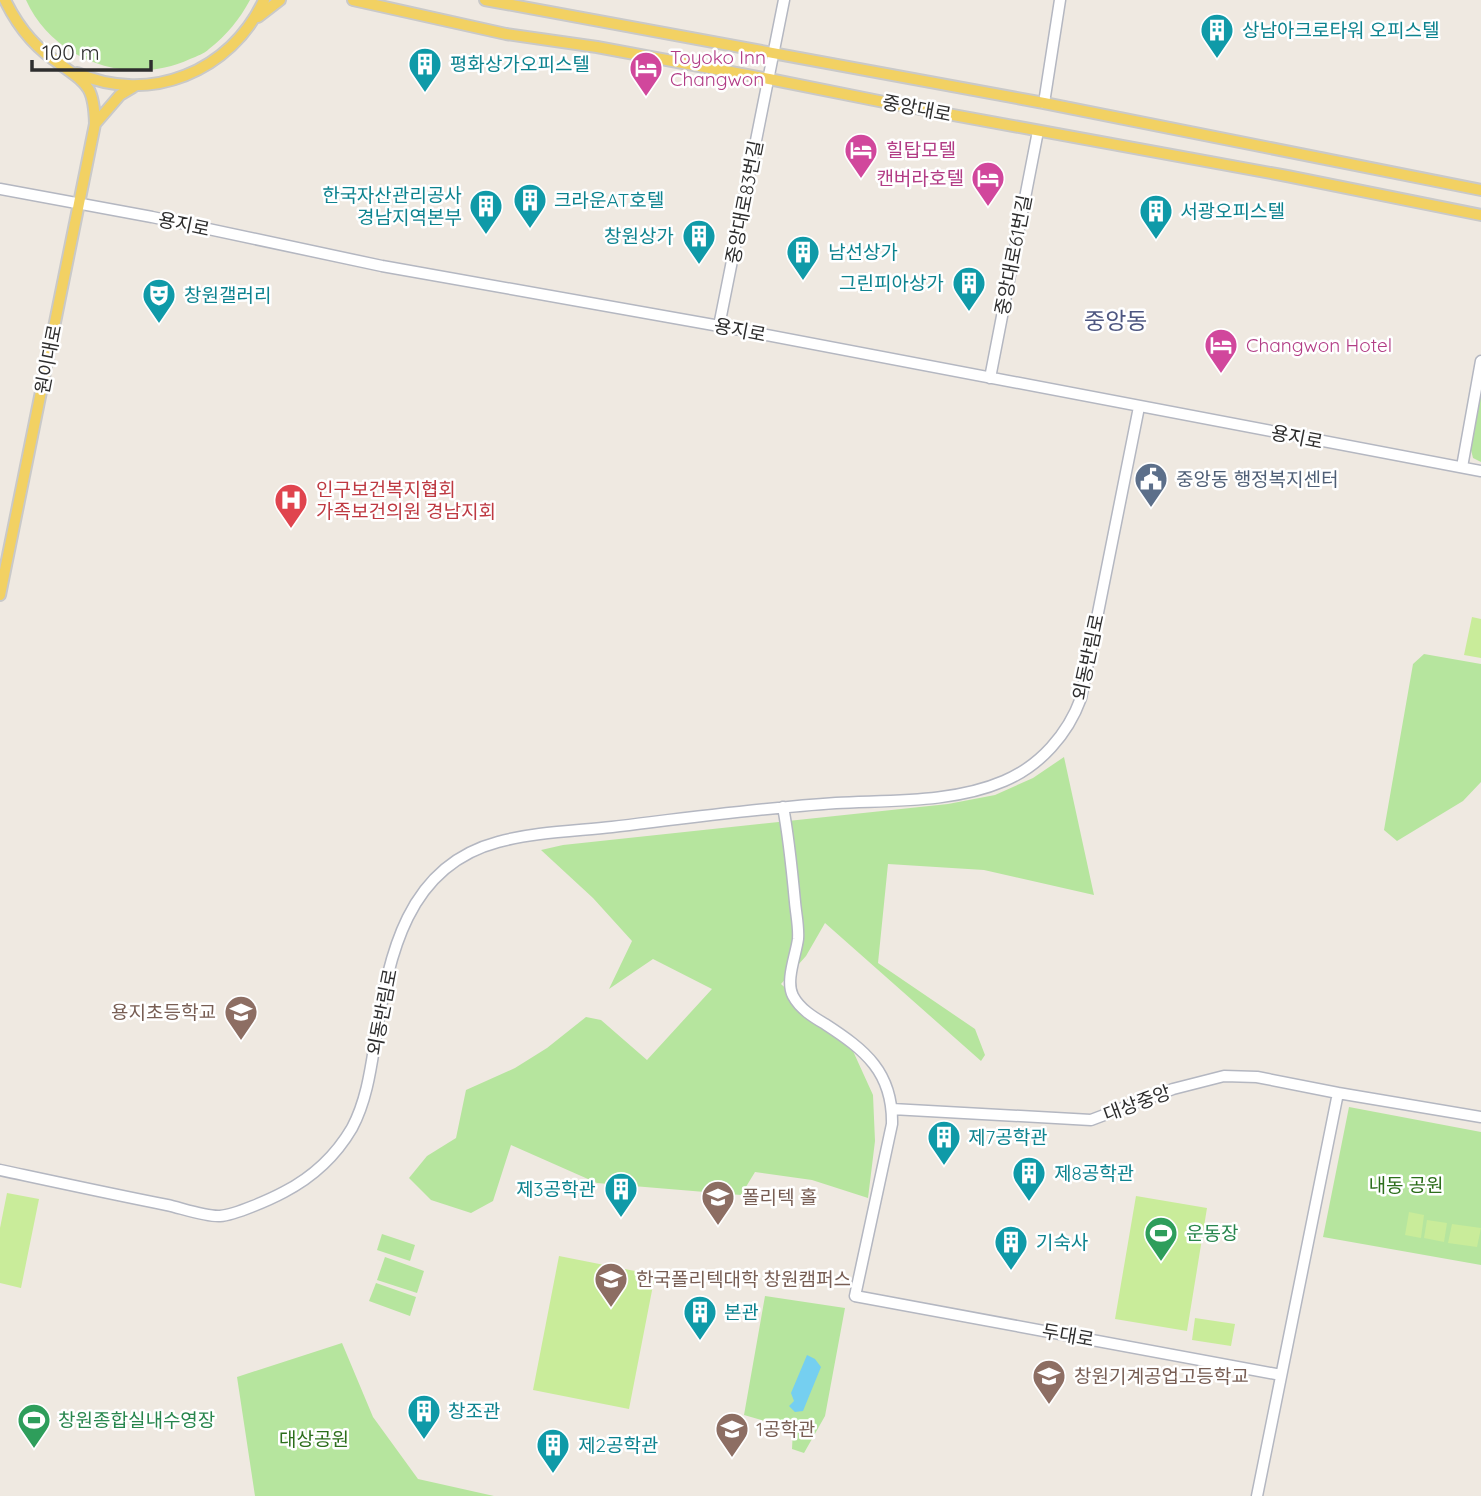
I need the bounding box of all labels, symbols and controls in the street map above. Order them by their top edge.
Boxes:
building icon: 상남아크로타워 오피스텔 [1198,11,1236,60]
place label: 상남아크로타워 오피스텔 [1242,18,1439,42]
scale bar [32,28,150,72]
text: 100 m [42,39,100,65]
building icon: 평화상가오피스텔 [406,45,444,94]
place label: Toyoko Inn Changwon [670,45,766,91]
hotel icon: Toyoko Inn Changwon [627,49,665,98]
place label: 평화상가오피스텔 [450,52,590,76]
street label: 중앙대로 [880,90,954,126]
hotel icon: 힐탑모텔 [842,131,880,180]
street label: 중앙대로83번길 [720,138,768,266]
place label: 힐탑모텔 [886,138,956,162]
hotel icon: 캔버라호텔 [969,159,1007,208]
place label: 캔버라호텔 [877,166,964,190]
building icon: 크라운AT호텔 [511,181,549,230]
place label: 한국자산관리공사 경남지역본부 [322,183,462,229]
building icon: 한국자산관리공사 경남지역본부 [467,187,505,236]
place label: 크라운AT호텔 [554,188,664,212]
building icon: 서광오피스텔 [1137,192,1175,241]
street label: 중앙대로61번길 [990,193,1036,317]
place label: 서광오피스텔 [1180,199,1285,223]
street label: 용지로 [156,207,212,241]
building icon: 창원상가 [680,217,718,266]
place label: 창원상가 [604,224,674,248]
building icon: 남선상가 [784,233,822,282]
place label: 남선상가 [828,240,898,264]
building icon: 그린피아상가 [950,264,988,313]
place label: 그린피아상가 [839,271,944,295]
theatre icon: 창원갤러리 [140,276,178,325]
place label: 창원갤러리 [184,283,271,307]
district label: 중앙동 [1084,306,1148,335]
street label: 용지로 [712,313,768,347]
street label: 원이대로 [30,322,66,396]
hotel icon: Changwon Hotel [1202,326,1240,375]
place label: Changwon Hotel [1246,333,1392,357]
street label: 용지로 [1269,420,1325,454]
public building icon: 중앙동 행정복지센터 [1132,460,1170,509]
place label: 중앙동 행정복지센터 [1176,467,1339,491]
place label: 인구보건복지협회 가족보건의원 경남지회 [316,477,496,523]
hospital icon: 인구보건복지협회 가족보건의원 경남지회 [272,481,310,530]
street label: 외동반림로 [1067,612,1109,702]
street label: 외동반림로 [362,967,402,1057]
school or university icon: 용지초등학교 [222,993,260,1042]
place label: 용지초등학교 [111,1000,216,1024]
street label: 대상중앙 [1100,1080,1174,1126]
building icon: 제7공학관 [925,1118,963,1167]
place label: 제7공학관 [968,1125,1048,1149]
building icon: 제8공학관 [1010,1154,1048,1203]
place label: 제8공학관 [1054,1161,1134,1185]
building icon: 제3공학관 [602,1170,640,1219]
park label: 내동 공원 [1368,1173,1444,1197]
place label: 제3공학관 [516,1177,596,1201]
school or university icon: 폴리텍 홀 [699,1178,737,1227]
place label: 폴리텍 홀 [742,1185,817,1209]
sports icon: 운동장 [1142,1214,1180,1263]
place label: 운동장 [1186,1221,1238,1245]
building icon: 기숙사 [992,1223,1030,1272]
place label: 기숙사 [1036,1230,1088,1254]
school or university icon: 한국폴리텍대학 창원캠퍼스 [592,1260,630,1309]
place label: 한국폴리텍대학 창원캠퍼스 [636,1267,851,1291]
building icon: 본관 [681,1293,719,1342]
place label: 본관 [724,1300,759,1324]
street label: 두대로 [1040,1319,1096,1351]
school or university icon: 창원기계공업고등학교 [1030,1357,1068,1406]
place label: 창원기계공업고등학교 [1074,1364,1249,1388]
building icon: 창조관 [405,1392,443,1441]
place label: 창조관 [448,1399,500,1423]
sports icon: 창원종합실내수영장 [15,1401,53,1450]
place label: 창원종합실내수영장 [58,1408,215,1432]
school or university icon: 1공학관 [713,1410,751,1459]
place label: 1공학관 [756,1417,815,1441]
building icon: 제2공학관 [534,1426,572,1475]
park label: 대상공원 [279,1427,349,1451]
place label: 제2공학관 [578,1433,658,1457]

